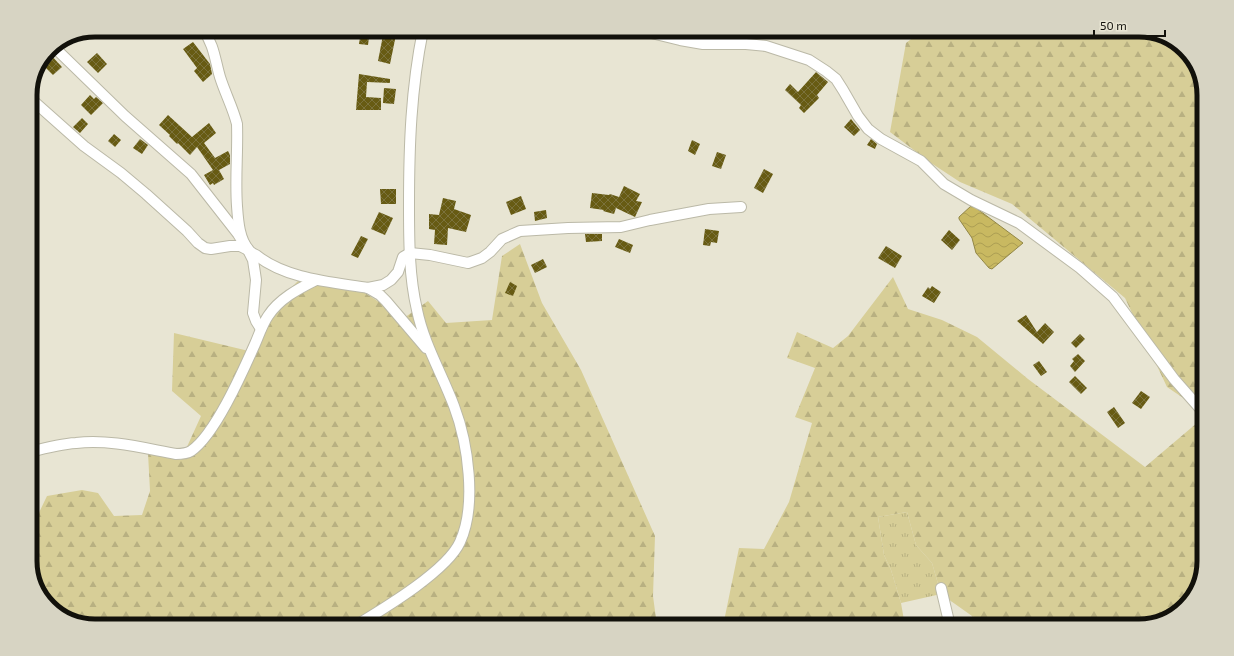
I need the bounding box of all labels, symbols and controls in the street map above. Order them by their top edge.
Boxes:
scale bar [1094,12,1165,38]
text: 50 m [1100,18,1127,32]

